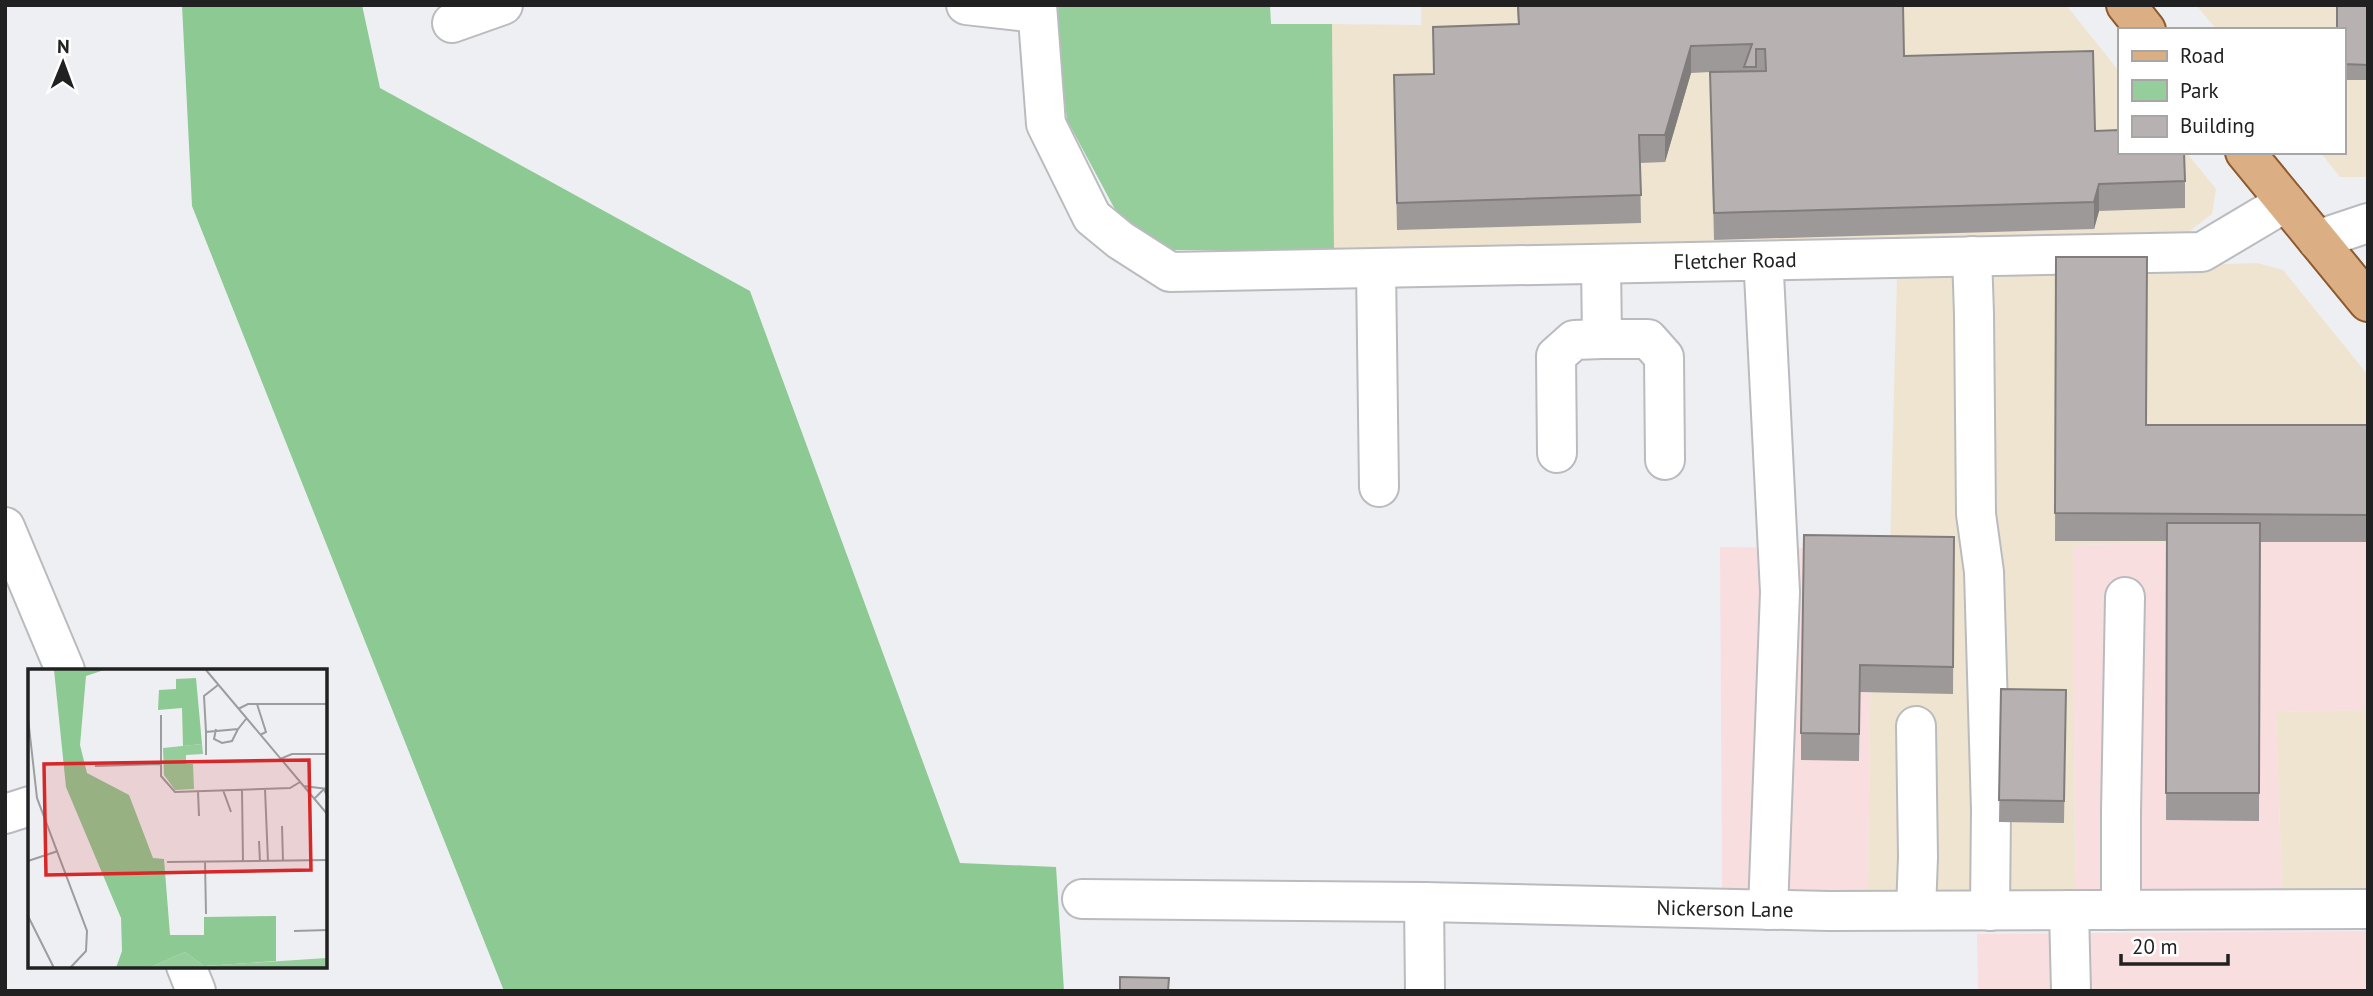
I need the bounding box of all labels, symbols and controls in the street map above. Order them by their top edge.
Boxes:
north arrow [28,28,98,98]
legend [2118,28,2345,154]
text: N [57,34,70,58]
text: Road [2180,42,2224,69]
text: Park [2180,77,2219,104]
text: Building [2180,112,2255,139]
street label: Fletcher Road [1673,246,1797,275]
inset map [28,669,327,968]
street label: Nickerson Lane [1656,894,1794,923]
scale bar [2121,922,2228,966]
text: 20 m [2132,933,2178,960]

